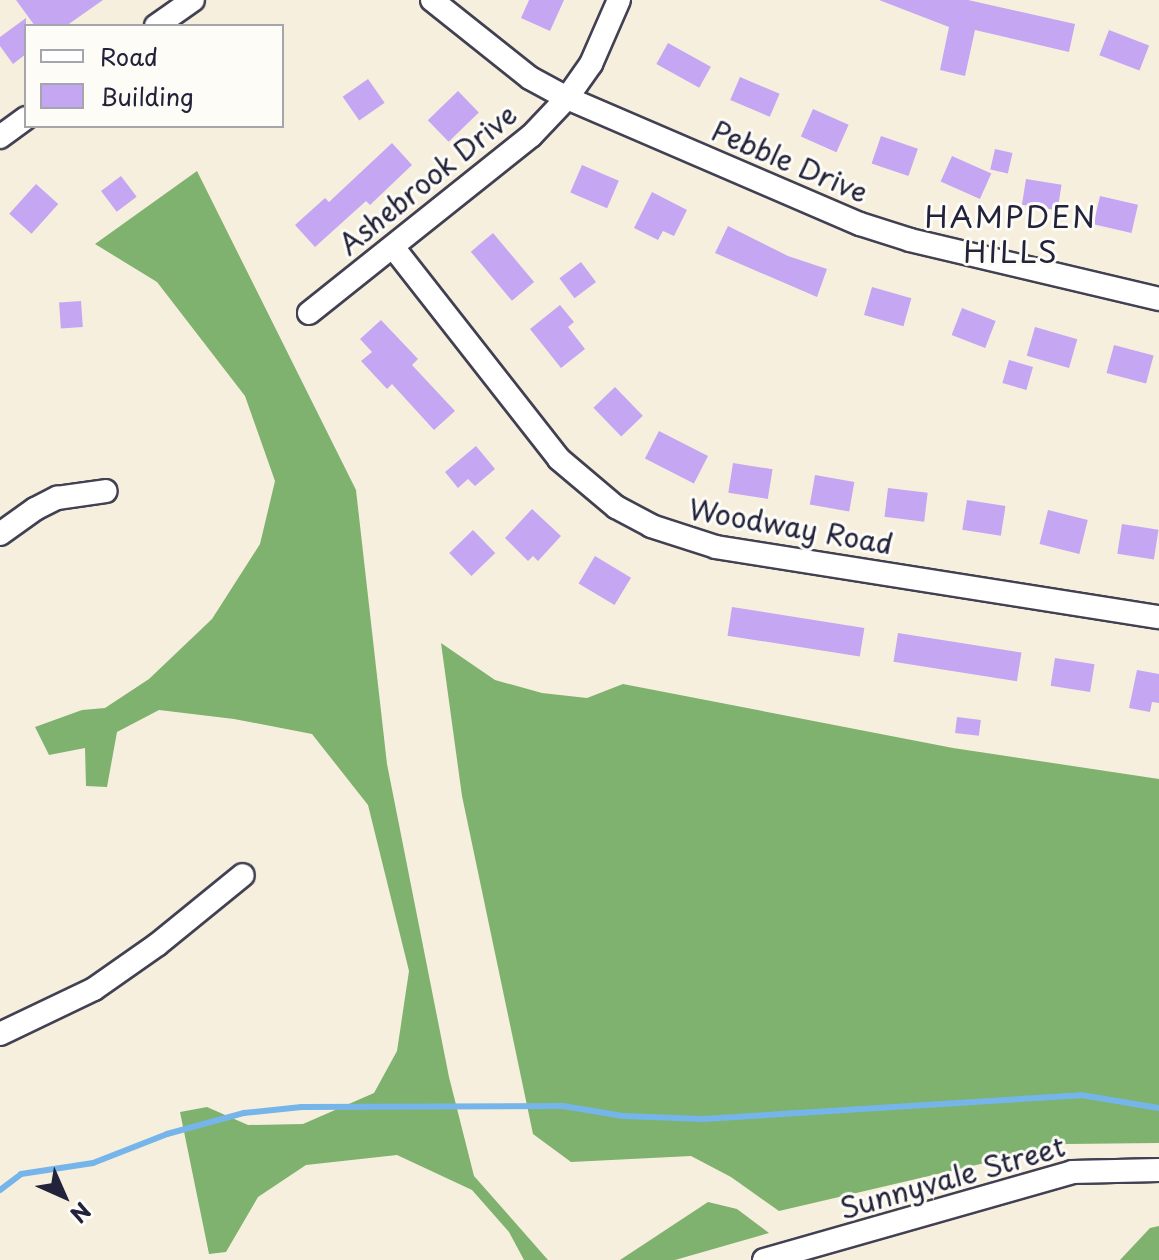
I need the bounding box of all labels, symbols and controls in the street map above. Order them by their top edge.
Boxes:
legend [24,24,284,128]
text: Road [100,38,158,74]
text: Building [100,78,194,114]
street label: Ashebrook Drive [330,96,524,262]
street label: Pebble Drive [707,113,873,209]
district label: HAMPDEN HILLS [924,198,1098,268]
street label: Woodway Road [686,492,896,560]
street label: Sunnyvale Street [835,1129,1069,1225]
north arrow [24,1156,104,1236]
text: N [63,1195,99,1231]

